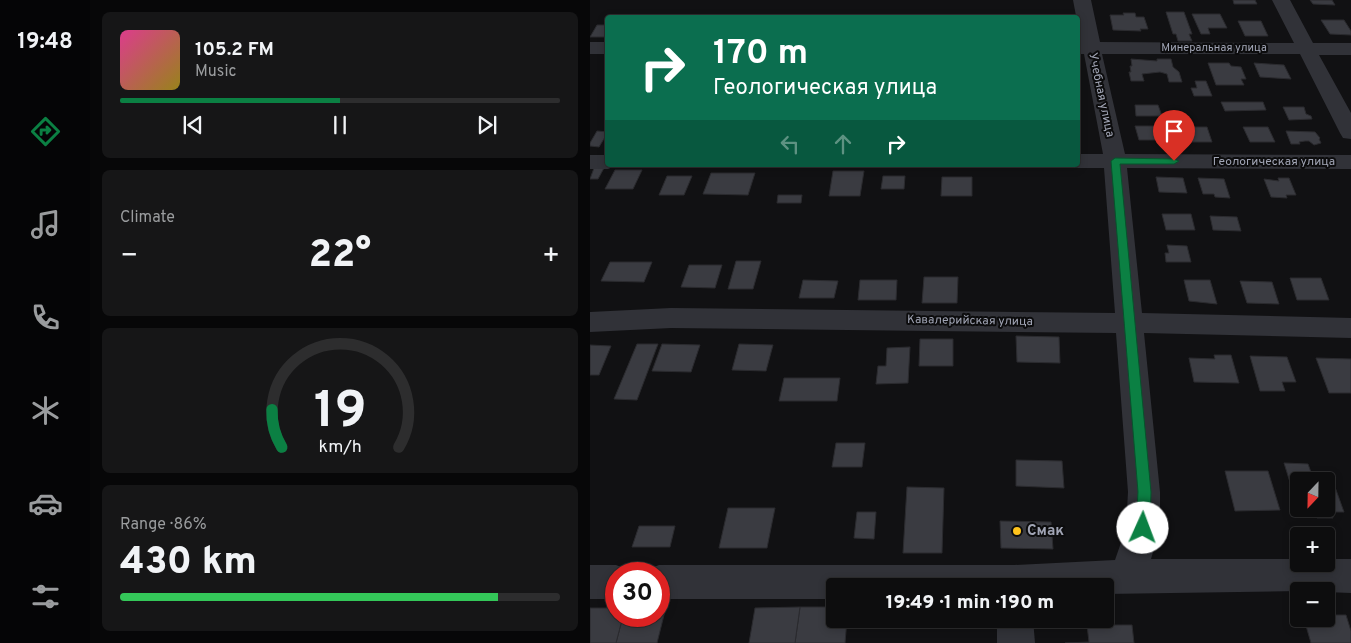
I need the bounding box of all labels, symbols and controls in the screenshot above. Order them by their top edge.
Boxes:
text: 19:48 [17,29,73,56]
text: 170 m [713,32,808,76]
icon: right [630,35,695,100]
text: 105.2 FM [195,38,274,62]
street label: Минеральная улица [1161,41,1267,55]
street label: Учебная улица [1084,51,1118,139]
text: Music [195,62,236,82]
text: Геологическая улица [713,75,937,102]
pin [1153,110,1195,161]
icon: previous [179,111,207,139]
icon: pause [326,111,354,139]
icon: next [473,111,501,139]
icon: directions [28,114,63,149]
icon: arrive [1160,117,1188,145]
icon: left [776,130,804,158]
icon: ahead [829,130,857,158]
icon: right [882,130,910,158]
street label: Геологическая улица [1213,154,1335,170]
icon: music [28,207,63,242]
text: Climate [120,208,175,228]
text: 22° [309,232,371,281]
text: − [120,239,138,275]
text: + [542,239,560,275]
icon: phone [28,300,63,335]
street label: Кавалерийская улица [907,312,1033,330]
text: 19 [314,380,366,446]
icon: climate [28,393,63,428]
text: km/h [318,436,362,459]
north arrow [1290,472,1335,518]
map controls [1290,472,1335,627]
icon: car [28,486,63,521]
position arrow [1116,501,1168,553]
text: Range · 86% [120,515,207,535]
place label: Смак [1027,522,1064,541]
marker: Смак [1011,525,1023,537]
button: + [1290,527,1335,572]
text: 430 km [120,539,257,588]
speed limit sign: 30 [605,562,670,627]
icon: filters [28,579,63,614]
button: − [1290,582,1335,627]
text: 19:49 · 1 min · 190 m [886,591,1054,615]

